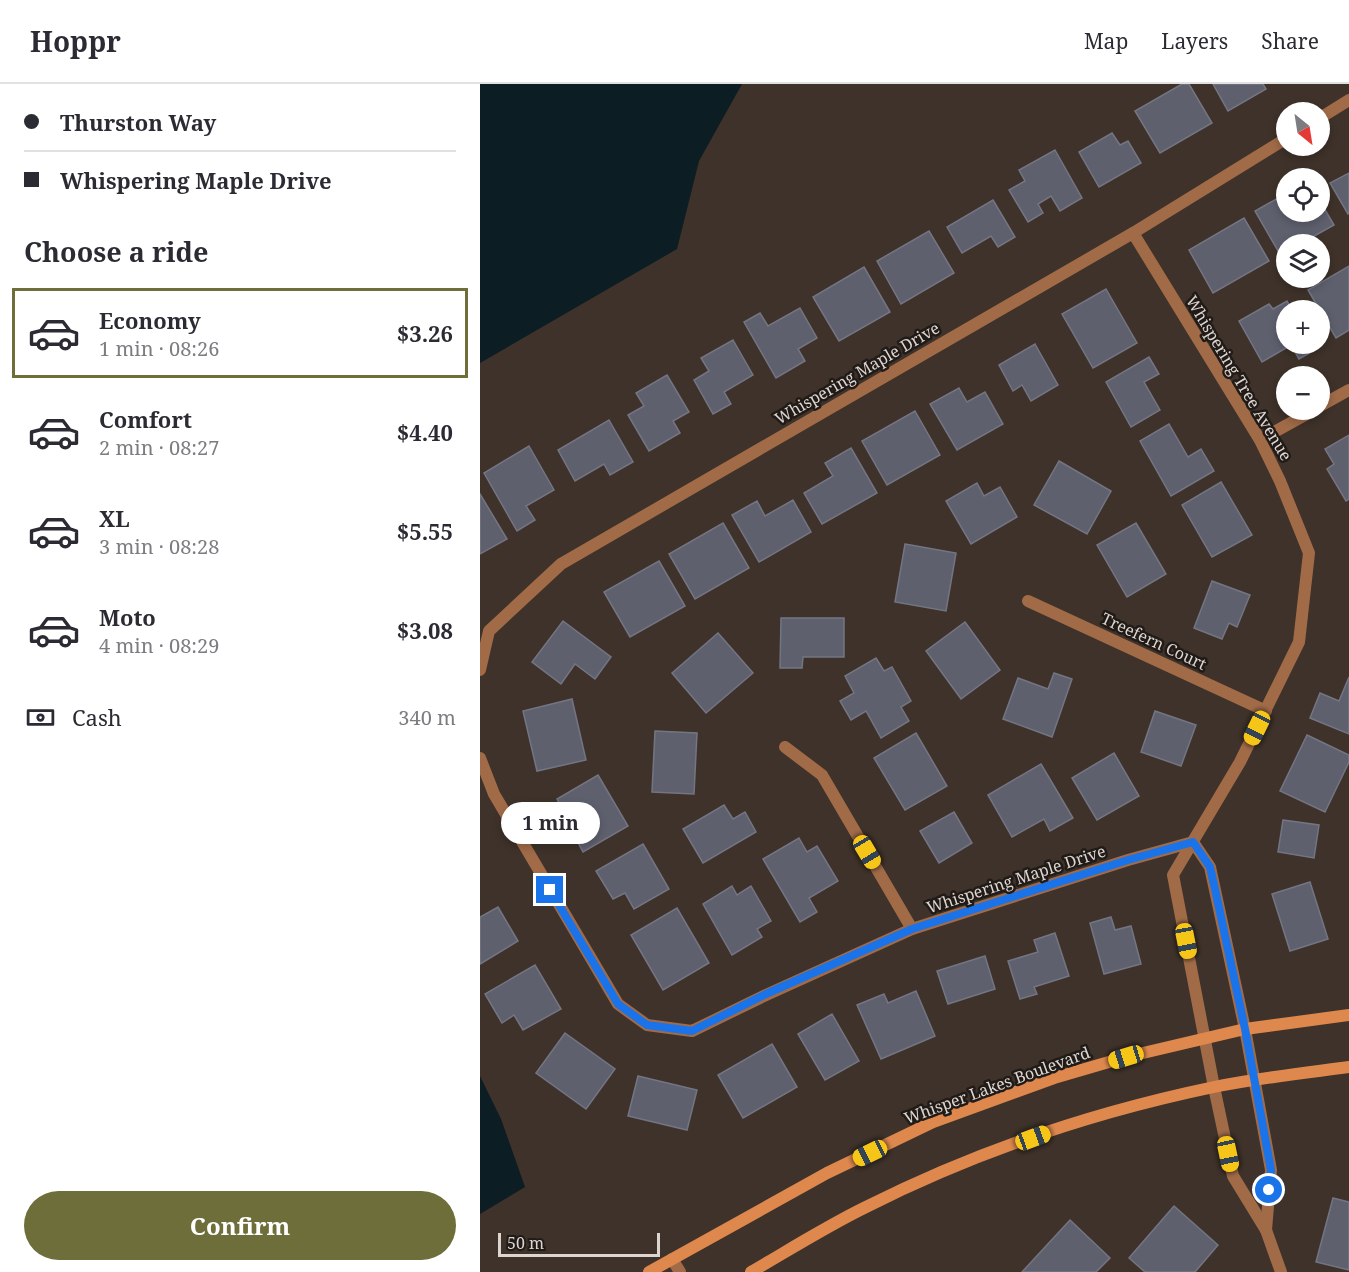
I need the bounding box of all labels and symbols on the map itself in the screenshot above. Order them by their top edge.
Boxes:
north arrow [1276,102,1330,156]
street label: Whispering Tree Avenue [1181,291,1297,465]
street label: Whispering Maple Drive [771,317,943,429]
street label: Treefern Court [1098,607,1210,675]
car [1241,708,1273,748]
callout: 1 min [500,803,599,845]
car [850,832,884,872]
street label: Whispering Maple Drive [924,840,1108,918]
route end [536,876,563,903]
car [1174,922,1198,960]
street label: Whisper Lakes Boulevard [901,1041,1093,1129]
car [1106,1043,1146,1071]
car [1013,1123,1053,1153]
car [1215,1135,1241,1173]
car [850,1137,890,1169]
route start [1255,1176,1282,1203]
scale bar [498,1230,660,1258]

